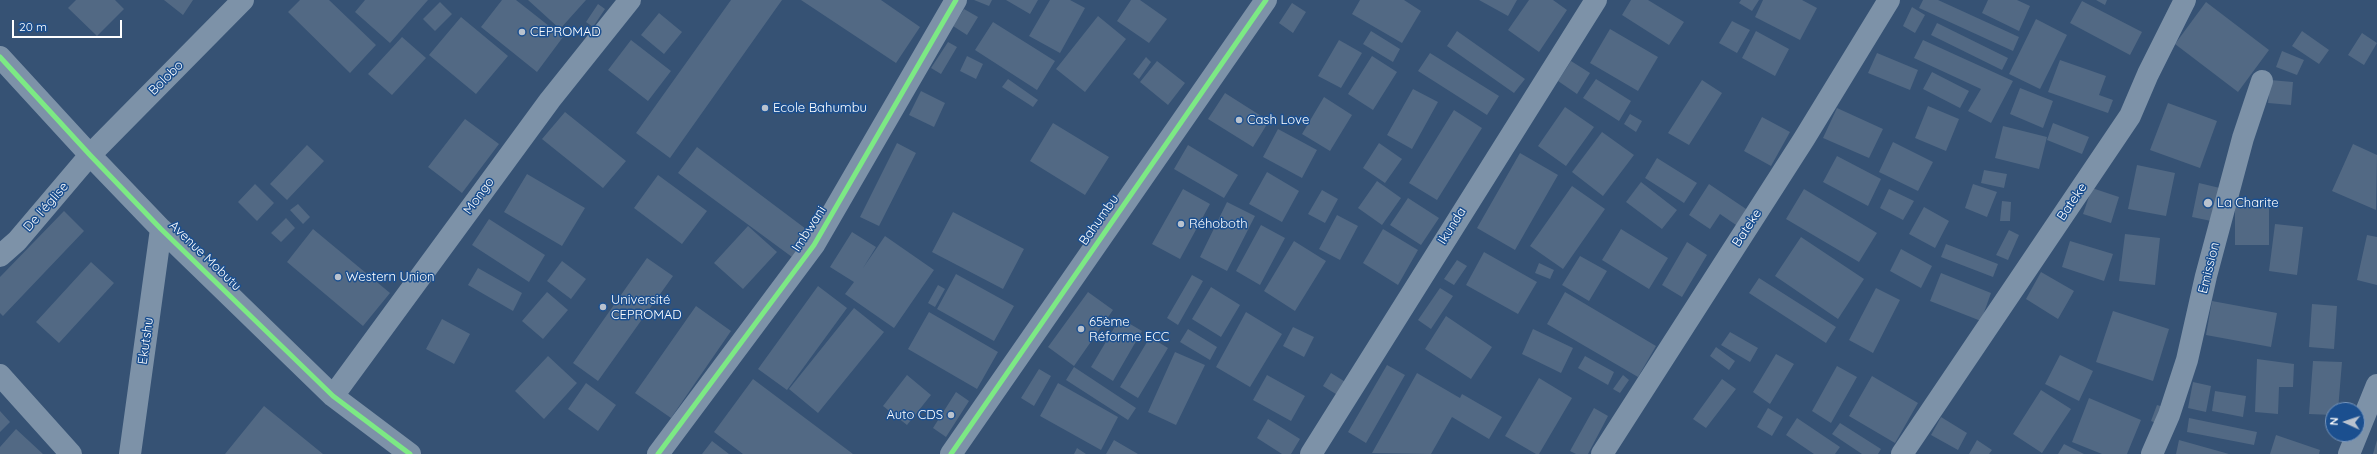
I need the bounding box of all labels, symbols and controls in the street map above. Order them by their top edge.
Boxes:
scale bar [14,12,124,38]
text: 20 m [19,19,47,34]
place label: CEPROMAD [530,24,601,40]
marker: CEPROMAD [517,27,527,37]
street label: Bolobo [145,57,187,99]
place label: Ecole Bahumbu [773,100,867,116]
marker: Ecole Bahumbu [760,103,770,113]
place label: Cash Love [1247,112,1309,128]
marker: Cash Love [1234,115,1244,125]
street label: Mongo [460,174,498,218]
street label: De l'église [20,179,72,235]
street label: Bateke [2054,180,2090,224]
street label: Bahumbu [1076,192,1122,248]
place label: La Charite [2217,195,2279,211]
marker: La Charite [2202,197,2214,209]
street label: Imbwani [789,203,829,255]
street label: Ikunda [1435,205,1469,247]
street label: Bateke [1729,206,1765,250]
place label: Réhoboth [1189,216,1248,232]
street label: Avenue Mobutu [166,218,244,294]
marker: Réhoboth [1176,219,1186,229]
street label: Emission [2195,241,2223,295]
place label: Western Union [346,269,434,285]
marker: Western Union [333,272,343,282]
place label: Université CEPROMAD [611,292,682,323]
marker: Université CEPROMAD [598,302,608,312]
place label: 65ème Réforme ECC [1089,314,1169,345]
street label: Ekutshu [135,317,157,365]
marker: 65ème Réforme ECC [1076,324,1086,334]
north arrow [2325,402,2365,442]
place label: Auto CDS [886,407,943,423]
marker: Auto CDS [946,410,956,420]
text: N [2327,417,2341,426]

